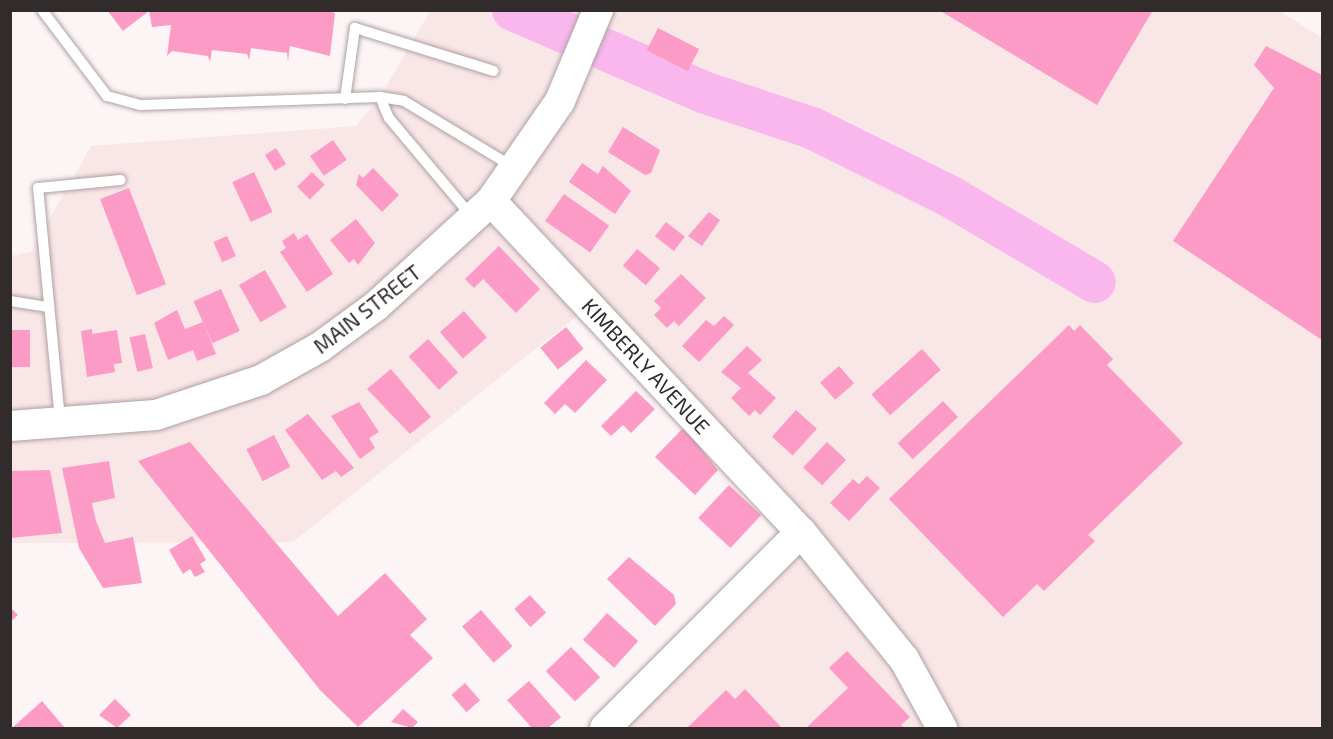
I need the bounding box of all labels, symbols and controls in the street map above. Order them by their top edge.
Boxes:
street label: MAIN STREET [308,259,426,359]
street label: KIMBERLY AVENUE [576,293,716,439]

